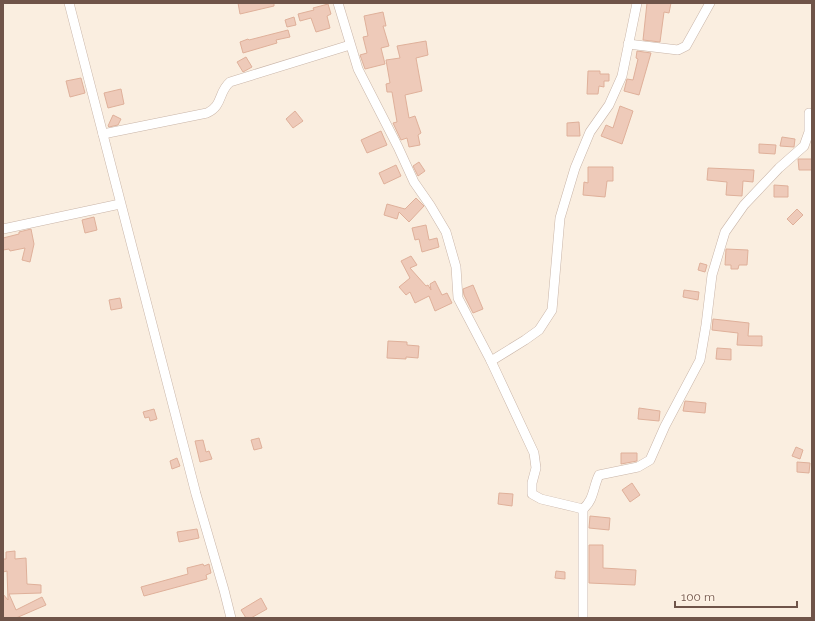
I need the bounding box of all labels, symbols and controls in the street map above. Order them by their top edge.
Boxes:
scale bar [675,583,797,609]
text: 100 m [681,590,715,604]

